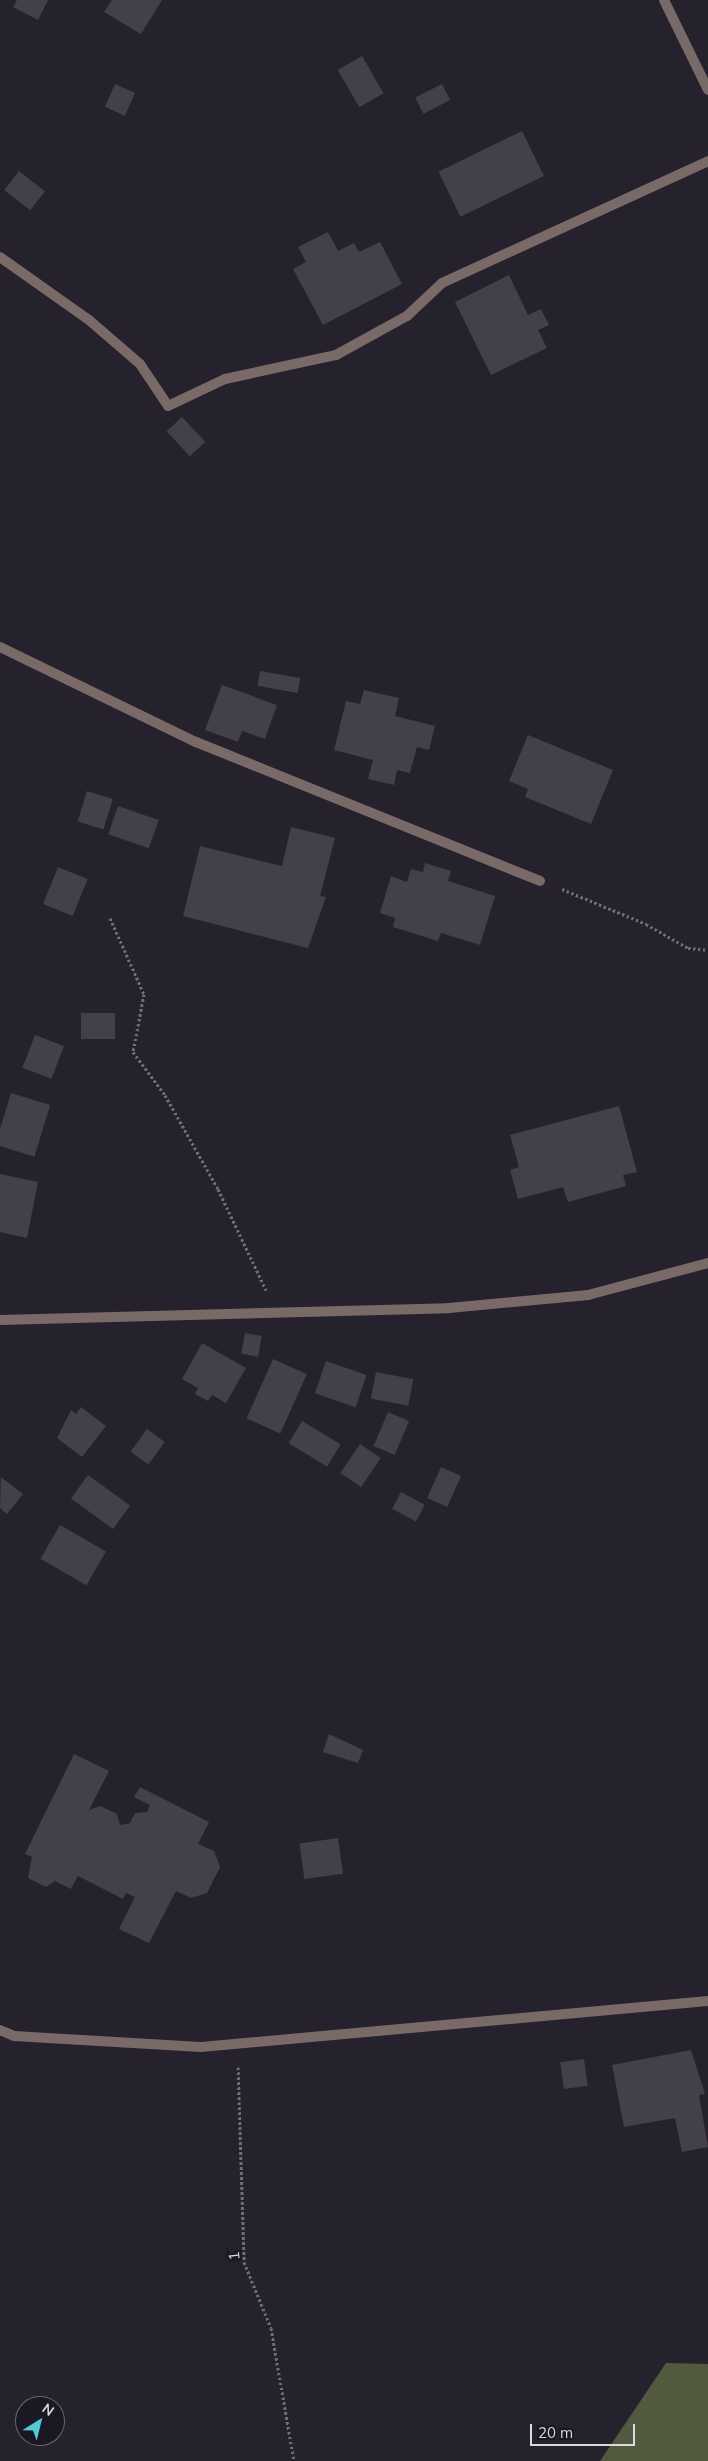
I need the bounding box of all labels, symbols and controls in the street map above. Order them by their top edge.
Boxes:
street label: 1 [225,2251,243,2261]
north arrow [15,2396,65,2446]
text: N [39,2399,58,2420]
scale bar [533,2414,638,2446]
text: 20 m [538,2423,573,2442]

